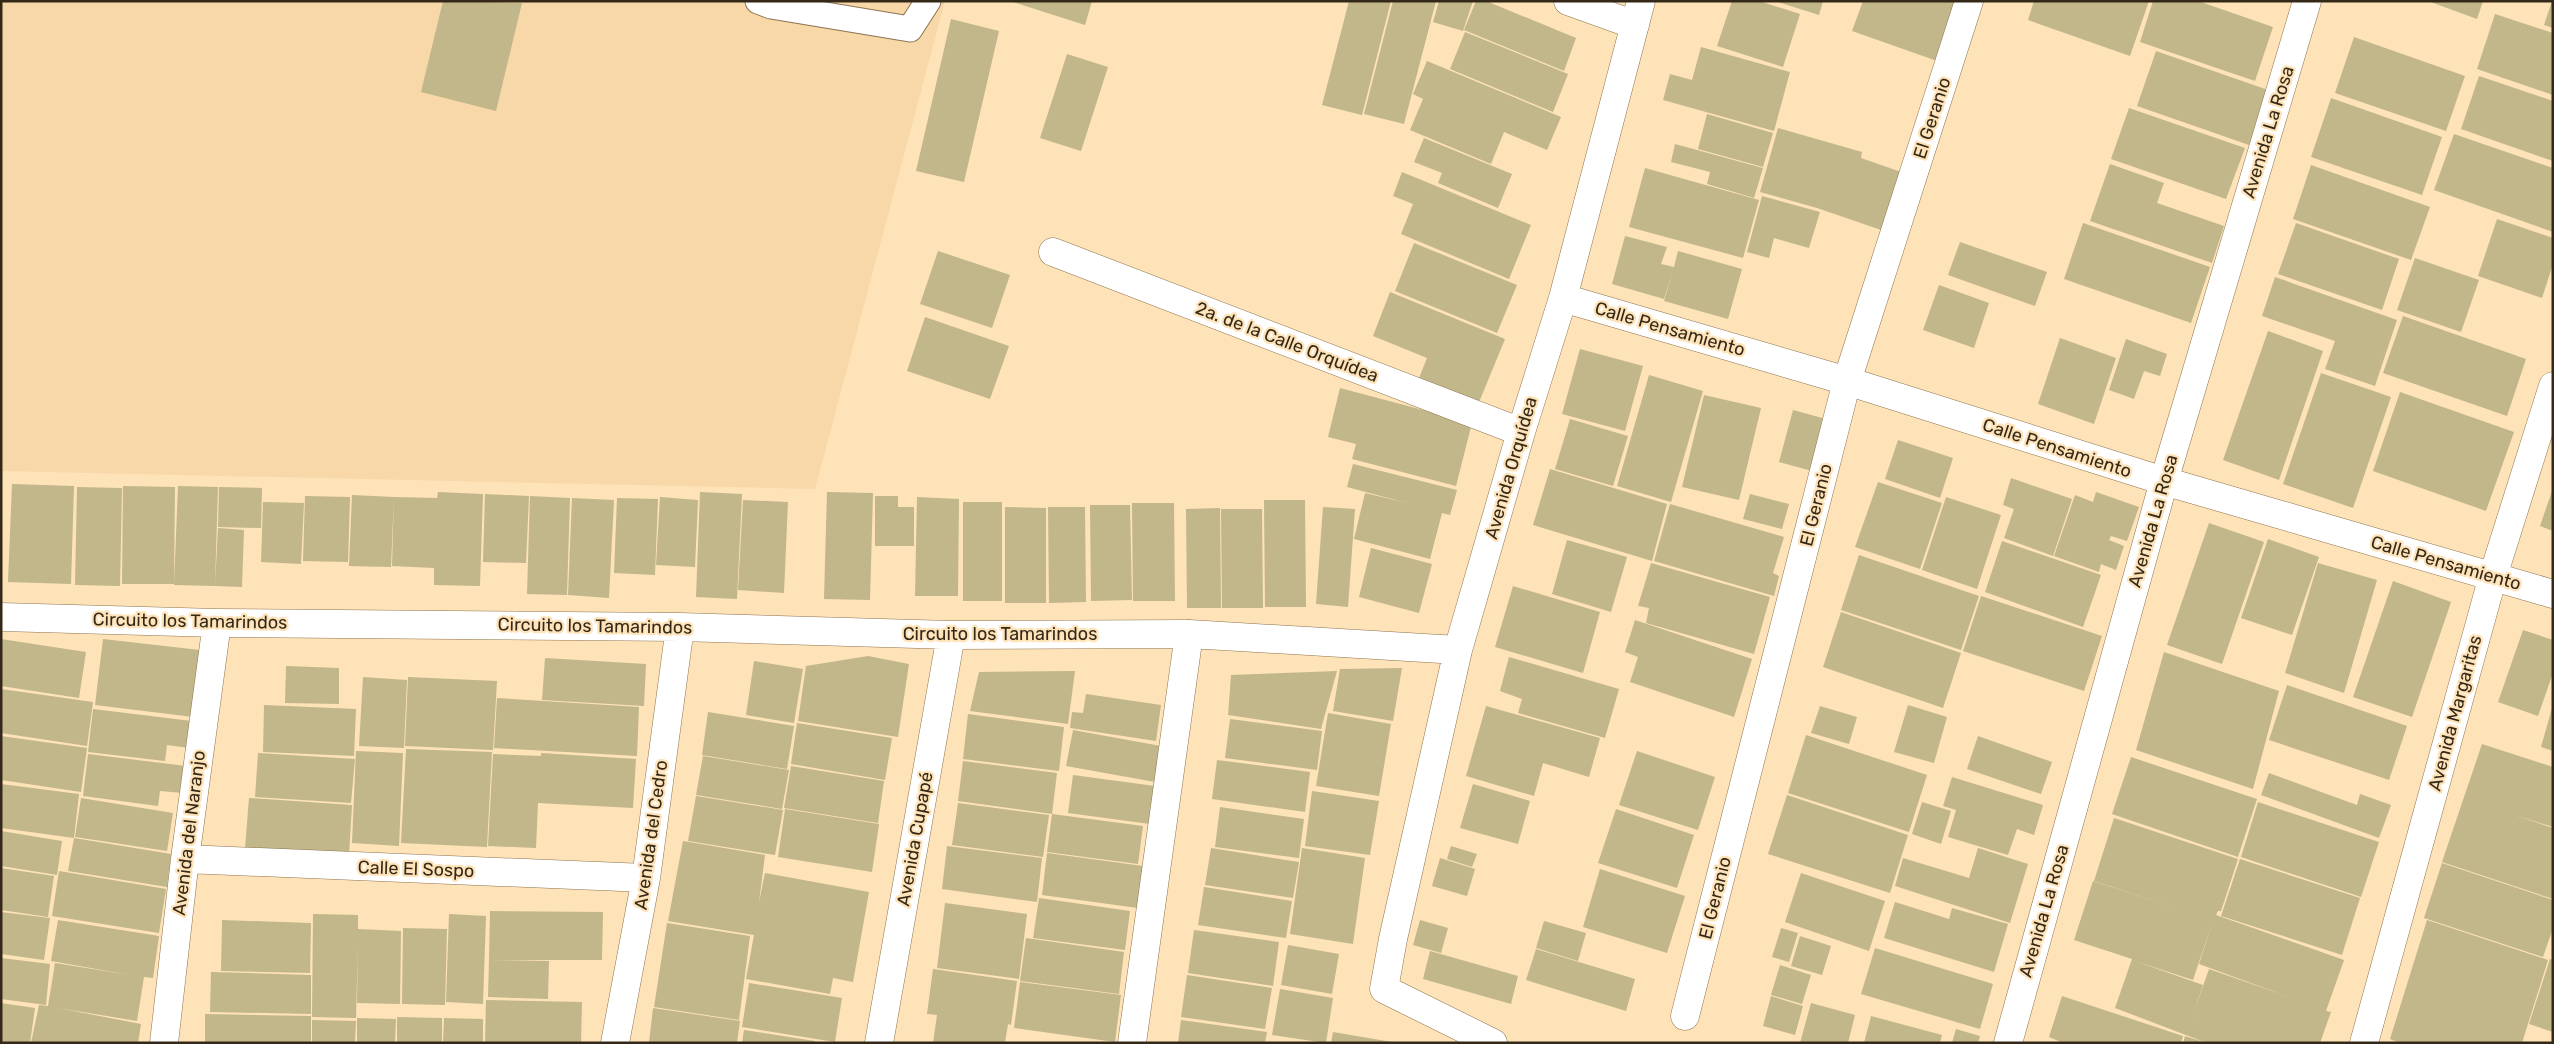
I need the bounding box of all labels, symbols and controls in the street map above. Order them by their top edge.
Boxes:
street label: Avenida La Rosa [2237,63,2299,201]
street label: El Geranio [1909,75,1955,161]
street label: 2a. de la Calle Orquídea [1192,297,1382,387]
street label: Calle Pensamiento [1592,297,1748,361]
street label: Avenida Orquídea [1480,394,1542,542]
street label: Calle Pensamiento [1980,414,2134,482]
street label: Avenida La Rosa [2124,452,2182,590]
street label: El Geranio [1795,461,1837,549]
street label: Calle Pensamiento [2368,531,2524,595]
street label: Circuito los Tamarindos [92,608,288,634]
street label: Circuito los Tamarindos [497,613,693,639]
street label: Circuito los Tamarindos [903,623,1097,645]
street label: Avenida Margaritas [2424,633,2486,793]
street label: Avenida del Naranjo [168,749,210,917]
street label: Avenida del Cedro [630,759,672,911]
street label: Avenida Cupapé [892,770,938,908]
street label: Avenida La Rosa [2015,842,2073,980]
street label: El Geranio [1694,854,1736,942]
street label: Calle El Sospo [357,856,475,882]

